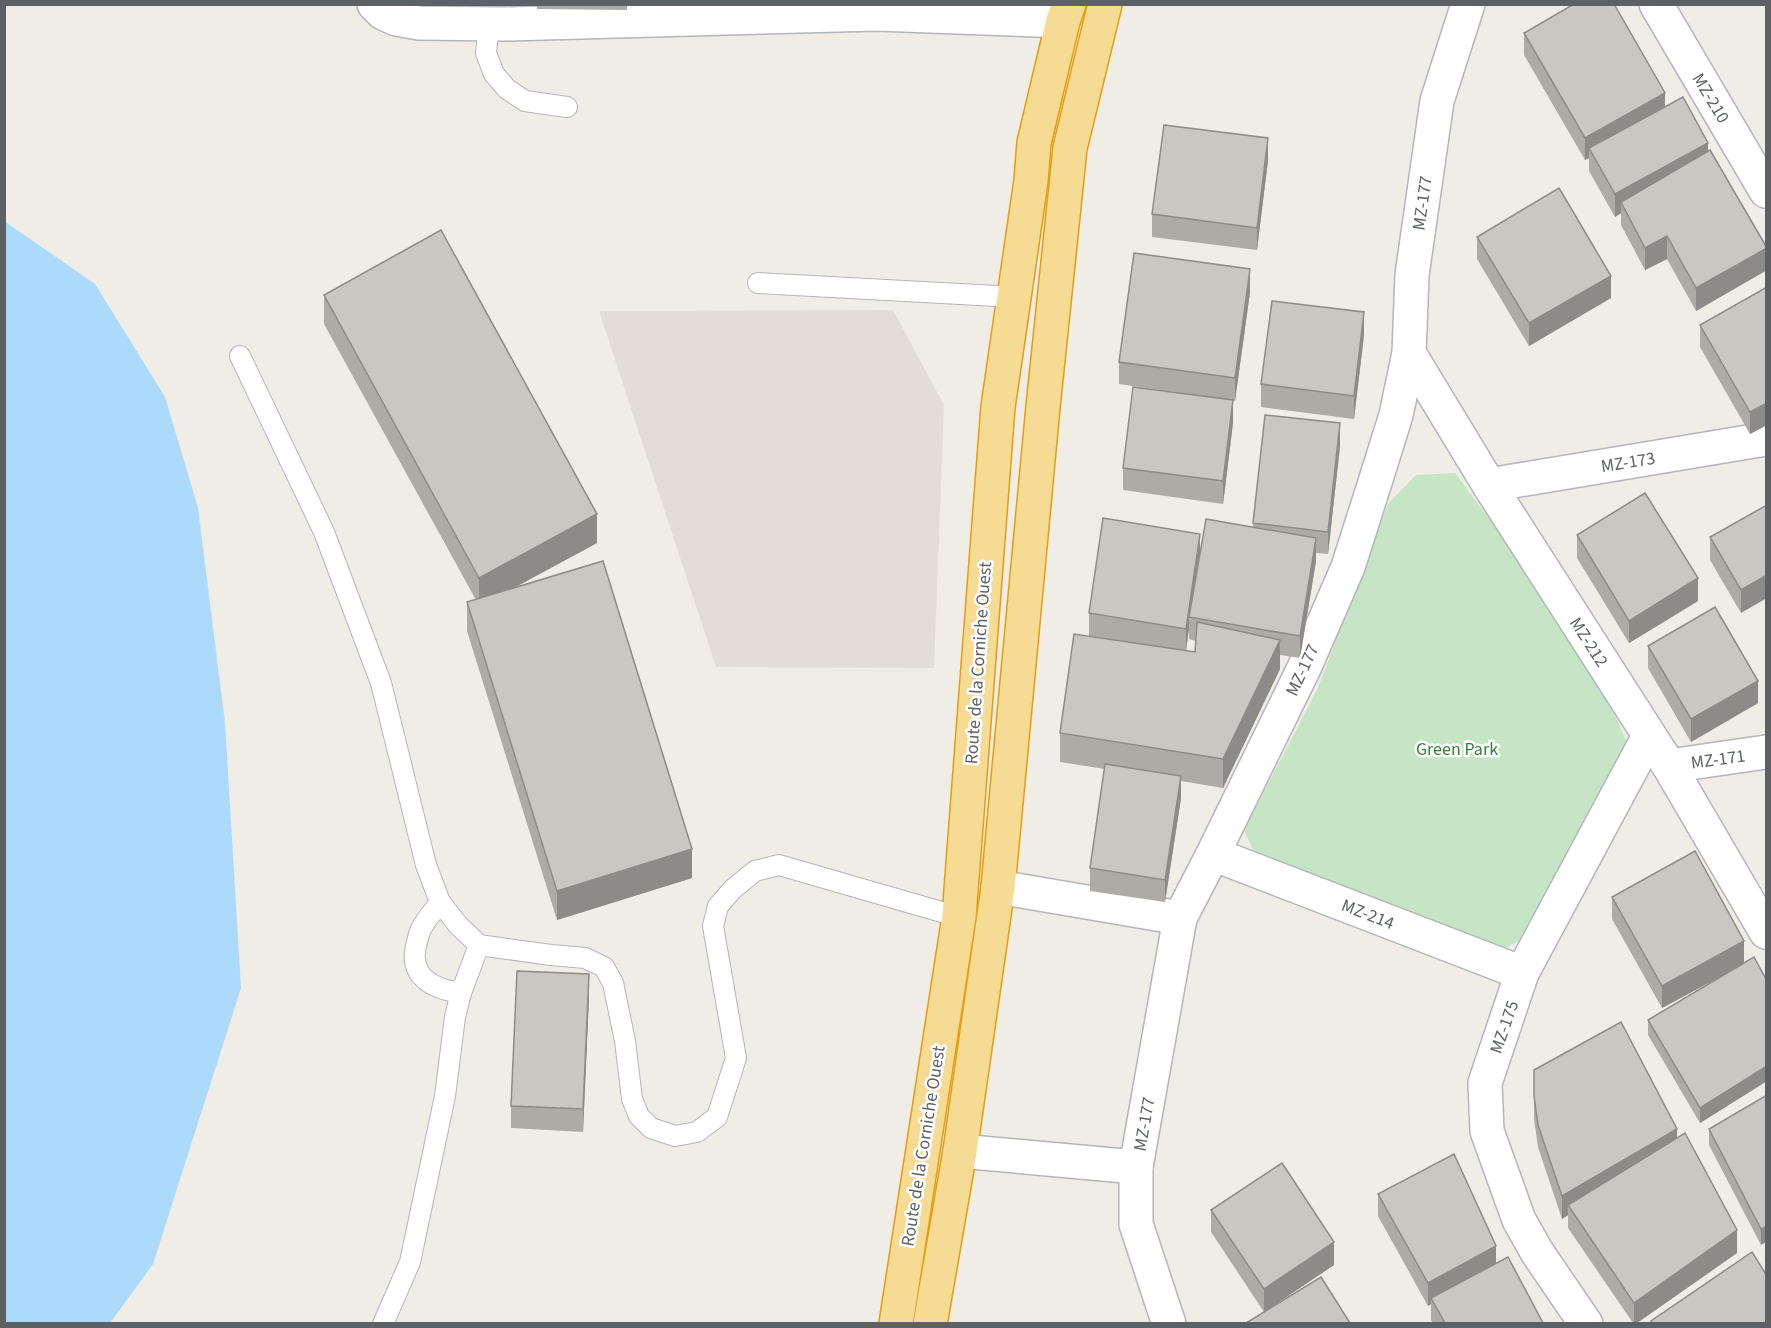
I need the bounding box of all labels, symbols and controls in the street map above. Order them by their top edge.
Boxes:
street label: MZ-210 [1686,68,1735,128]
street label: MZ-177 [1406,174,1439,232]
street label: MZ-173 [1599,446,1657,479]
street label: Route de la Corniche Ouest [959,561,998,765]
street label: MZ-212 [1563,613,1614,672]
street label: MZ-177 [1280,640,1325,700]
park label: Green Park [1416,737,1498,762]
street label: MZ-171 [1689,743,1747,776]
street label: MZ-214 [1338,893,1398,936]
street label: MZ-175 [1484,997,1525,1057]
street label: Route de la Corniche Ouest [895,1044,952,1248]
street label: MZ-177 [1127,1095,1162,1153]

